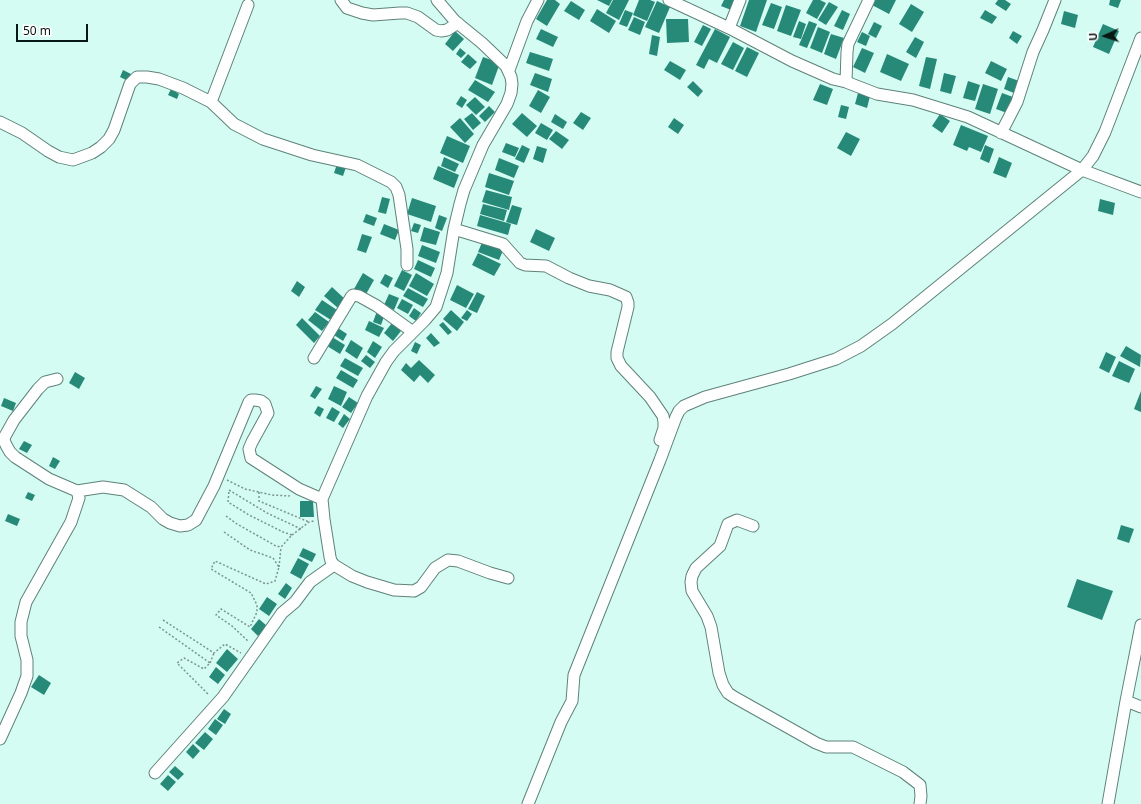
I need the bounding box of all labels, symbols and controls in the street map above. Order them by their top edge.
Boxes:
scale bar [18,16,90,42]
north arrow [1085,16,1125,56]
text: 50 m [23,22,51,39]
text: U [1085,32,1100,41]

